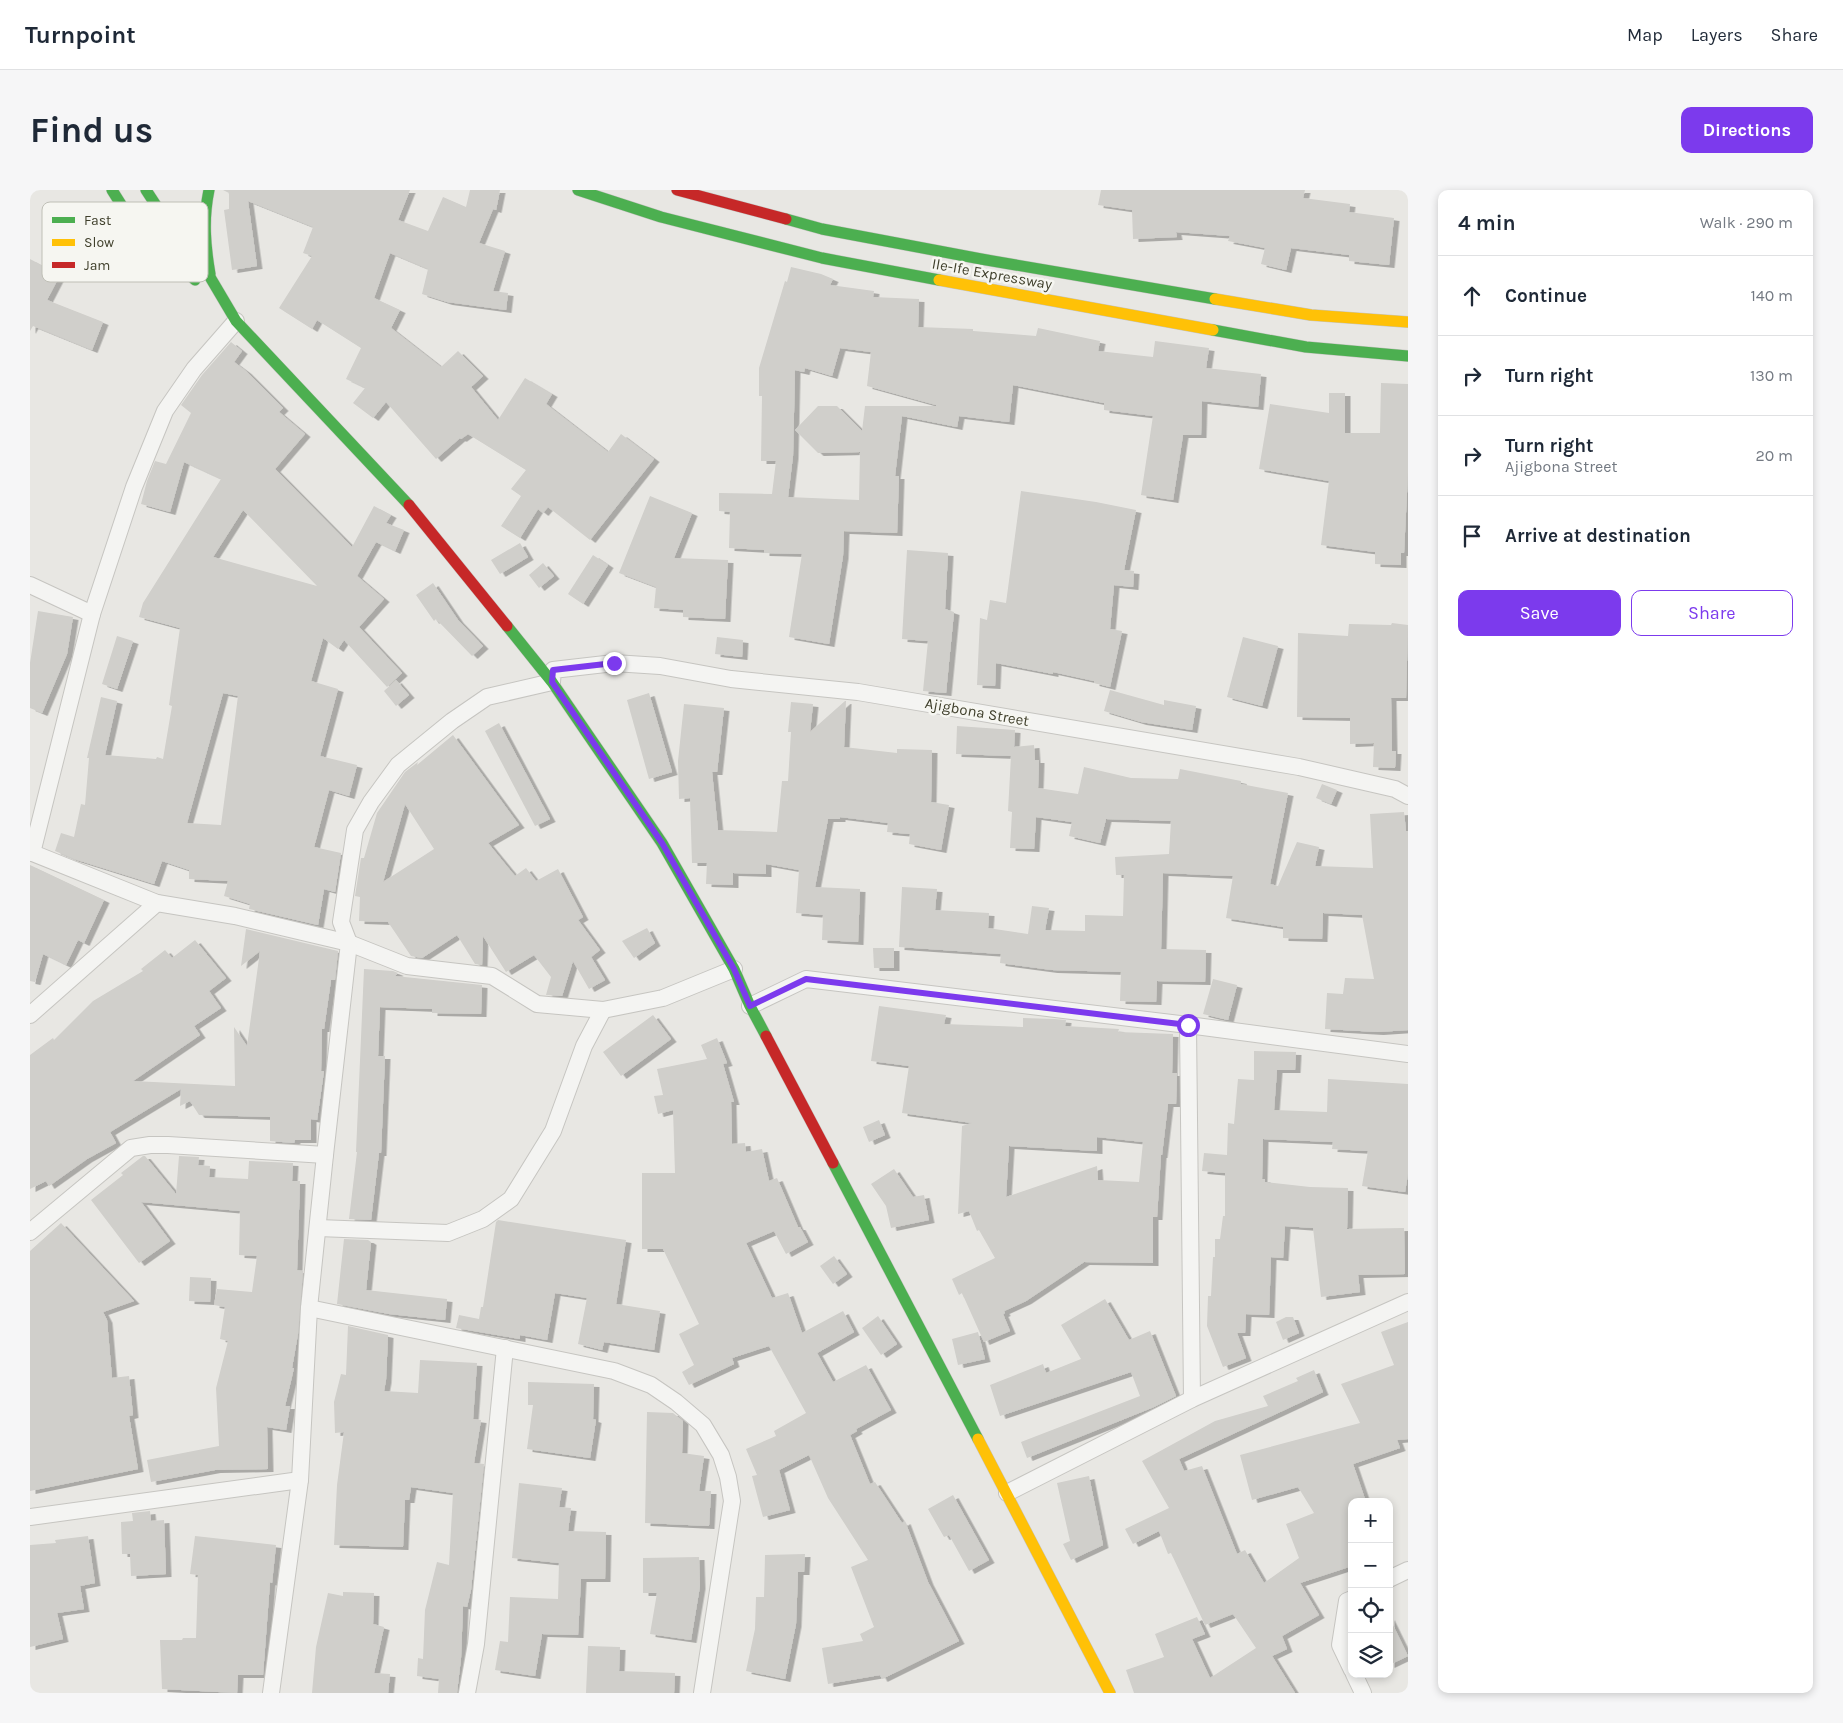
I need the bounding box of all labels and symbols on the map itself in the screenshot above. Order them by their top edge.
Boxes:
legend [42,202,208,282]
text: Fast [84,212,111,229]
text: Slow [84,234,114,251]
street label: Ile-Ife Expressway [930,255,1054,293]
text: Jam [84,257,110,274]
route end [603,652,626,675]
street label: Ajigbona Street [924,694,1031,730]
route start [1177,1014,1200,1037]

